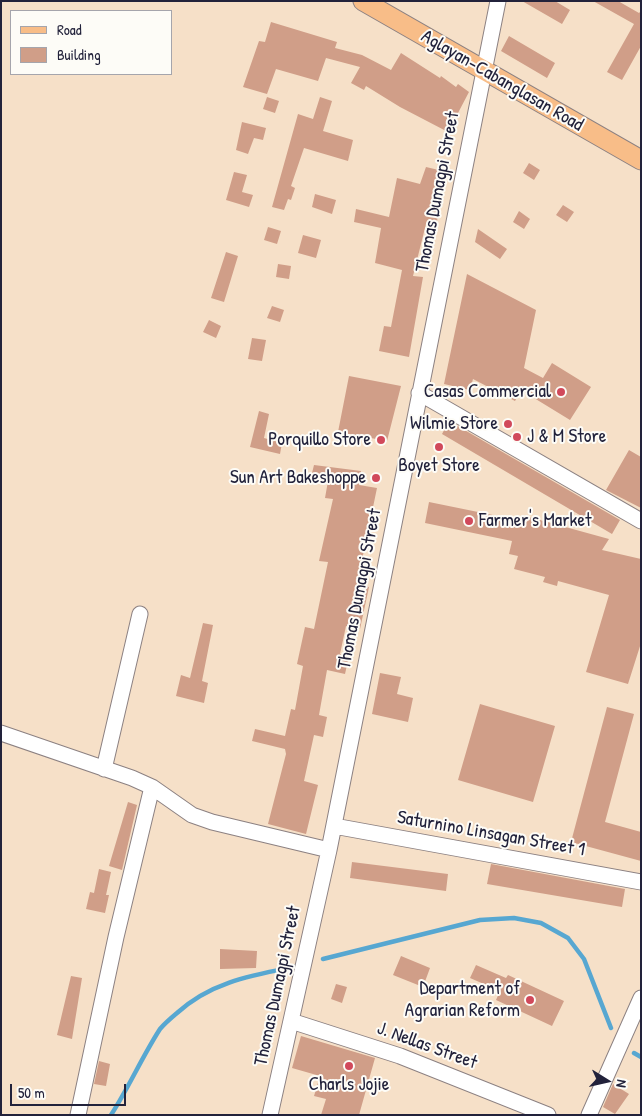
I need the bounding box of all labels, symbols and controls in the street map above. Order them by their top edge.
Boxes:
legend [10,10,172,75]
text: Road [57,19,82,40]
street label: Aglayan-Cabanglasan Road [417,25,587,137]
text: Building [57,44,101,65]
street label: Thomas Dumagpi Street [411,110,465,274]
place label: Casas Commercial [424,381,551,403]
marker: Casas Commercial [555,386,567,398]
place label: Wilmie Store [410,413,498,435]
marker: Wilmie Store [502,418,514,430]
place label: J & M Store [527,426,606,448]
place label: Porquillo Store [268,429,371,451]
marker: J & M Store [511,431,523,443]
marker: Porquillo Store [375,434,387,446]
marker: Boyet Store [433,441,445,453]
place label: Boyet Store [398,455,480,477]
place label: Sun Art Bakeshoppe [230,467,366,489]
marker: Sun Art Bakeshoppe [370,472,382,484]
street label: Thomas Dumagpi Street [333,507,387,671]
place label: Farmer's Market [479,510,592,532]
marker: Farmer's Market [463,515,475,527]
street label: Saturnino Linsagan Street 1 [395,806,587,862]
street label: Thomas Dumagpi Street [250,904,306,1068]
place label: Department of Agrarian Reform [405,978,520,1022]
marker: Department of Agrarian Reform [524,994,536,1006]
street label: J. Nellas Street [374,1017,480,1075]
north arrow [582,1056,632,1106]
marker: Charls Jojie [343,1060,355,1072]
scale bar [12,1074,129,1106]
place label: Charls Jojie [309,1074,389,1096]
text: N [612,1078,632,1089]
text: 50 m [18,1082,45,1103]

